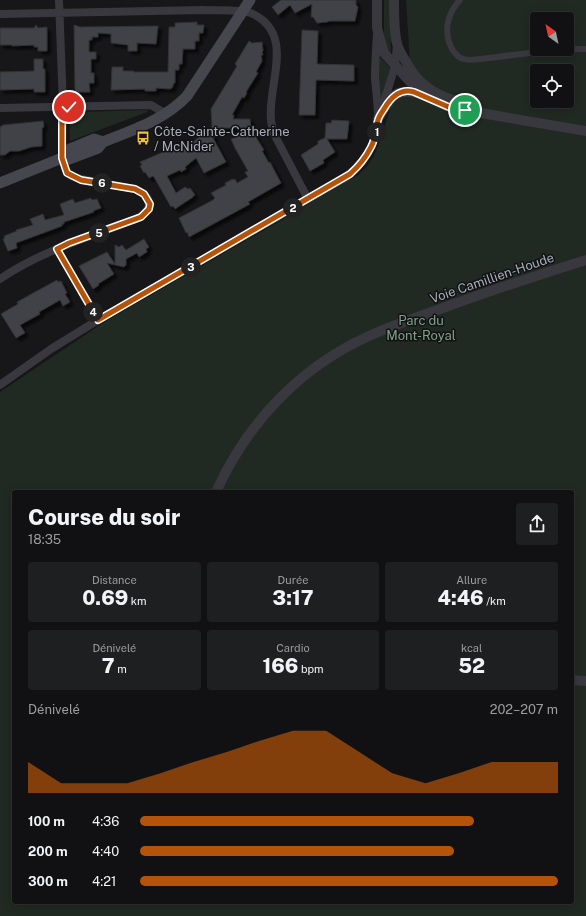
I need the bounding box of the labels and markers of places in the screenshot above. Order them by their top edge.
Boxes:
pin [52,90,86,124]
pin [448,93,482,127]
pin: 1 [367,122,387,142]
place label: Côte-Sainte-Catherine / McNider [154,124,290,154]
bus stop icon: Côte-Sainte-Catherine / McNider [135,130,151,146]
pin: 6 [92,173,112,193]
pin: 2 [283,198,303,218]
pin: 5 [89,223,109,243]
pin: 3 [181,257,201,277]
pin: 4 [83,302,103,322]

